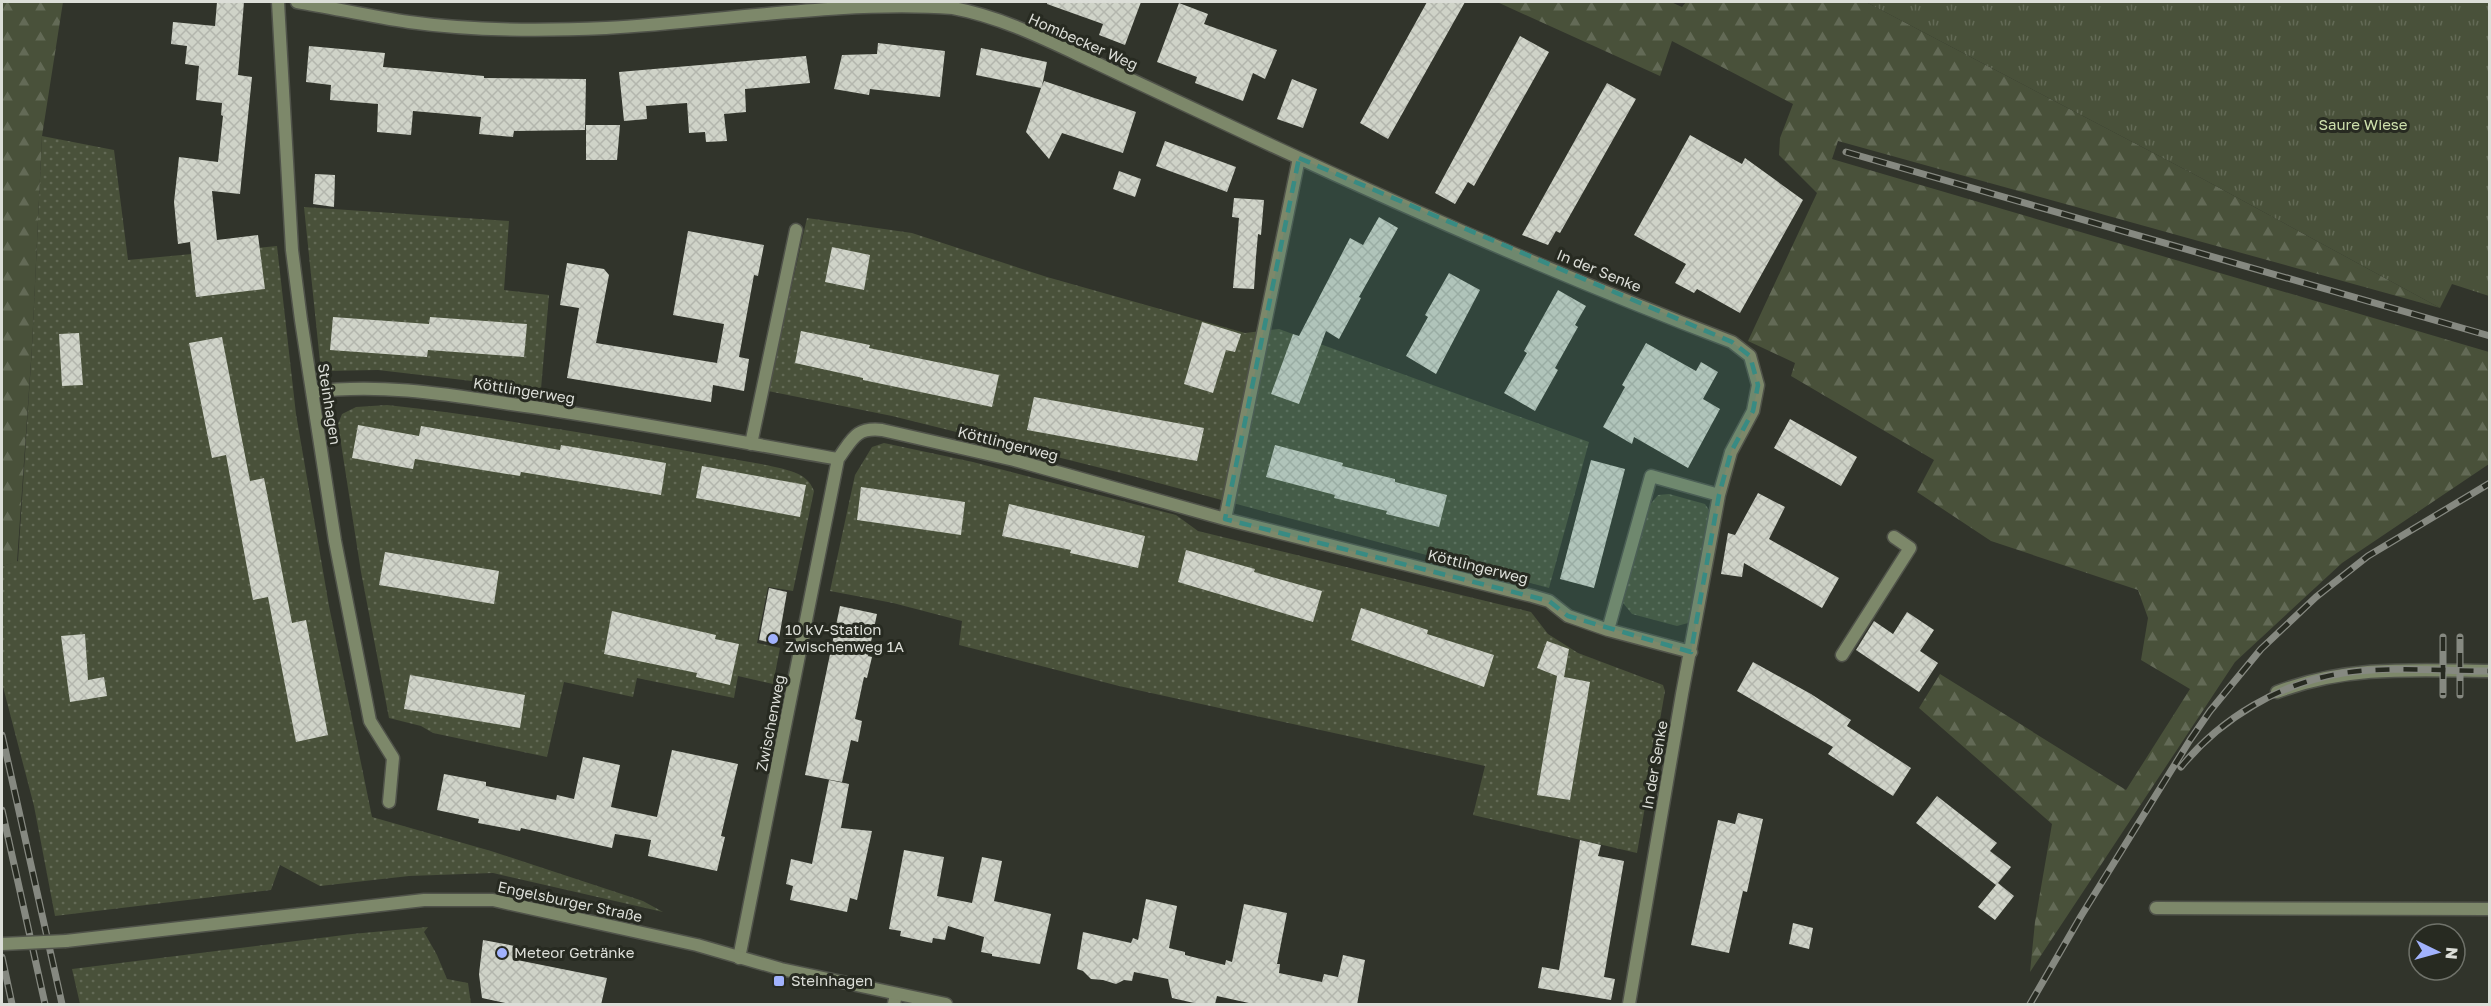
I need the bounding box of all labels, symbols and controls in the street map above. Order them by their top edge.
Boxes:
street label: Hombecker Weg [1026,9,1141,73]
park label: Saure Wiese [2318,115,2408,133]
street label: In der Senke [1554,245,1645,295]
street label: Steinhagen [315,362,345,446]
street label: Köttlingerweg [472,373,576,407]
street label: Köttlingerweg [956,422,1060,464]
street label: Köttlingerweg [1426,545,1530,587]
place label: 10 kV-Station Zwischenweg 1A [785,620,904,655]
marker: 10 kV-Station Zwischenweg 1A [766,632,780,646]
street label: Zwischenweg [752,673,788,773]
street label: In der Senke [1637,719,1671,811]
street label: Engelsburger Straße [496,877,644,925]
north arrow [2407,922,2467,982]
place label: Meteor Getränke [514,943,635,961]
marker: Meteor Getränke [495,946,509,960]
text: N [2441,946,2462,960]
place label: Steinhagen [791,971,873,989]
marker: Steinhagen [772,974,786,988]

